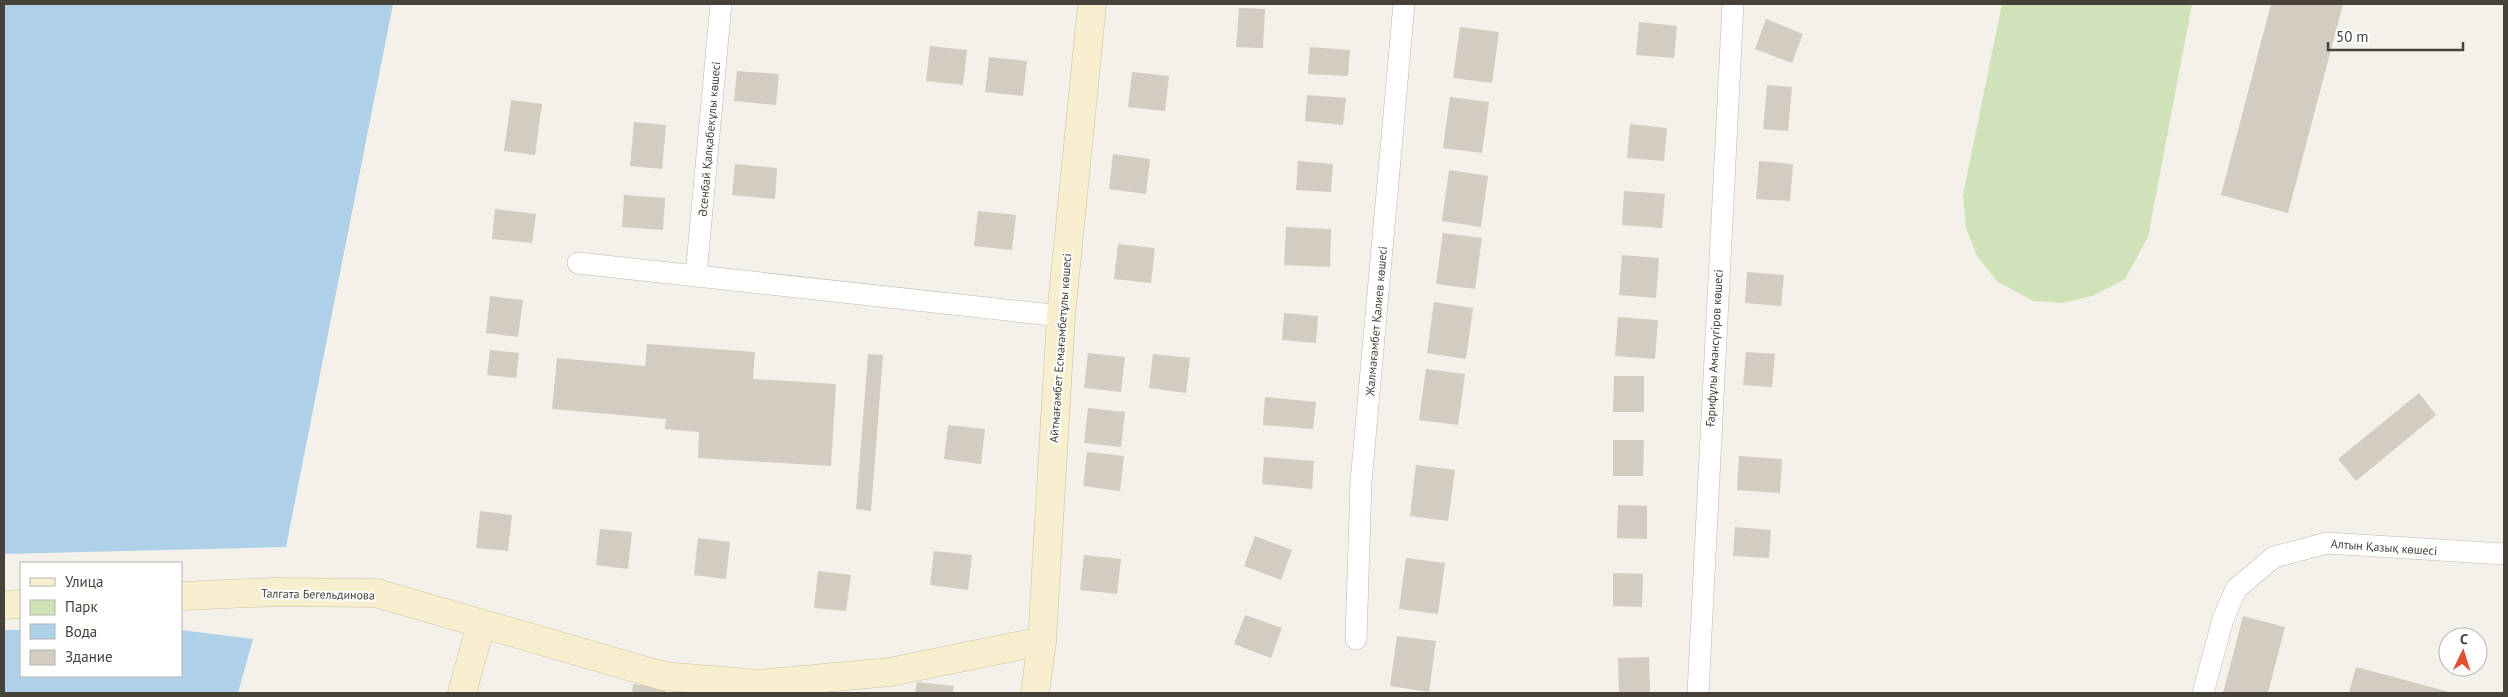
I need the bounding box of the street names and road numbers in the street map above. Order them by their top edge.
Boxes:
street label: Әсенбай Қалқабекұлы көшесі [695,61,723,217]
street label: Жалмағамбет Қалиев көшесі [1362,245,1390,398]
street label: Айтмағамбет Есмағамбетұлы көшесі [1046,253,1074,443]
street label: Ғарифұлы Амансүгіров көшесі [1702,269,1726,427]
street label: Алтын Қазық көшесі [2330,536,2438,558]
street label: Талгата Бегельдинова [261,586,375,602]

